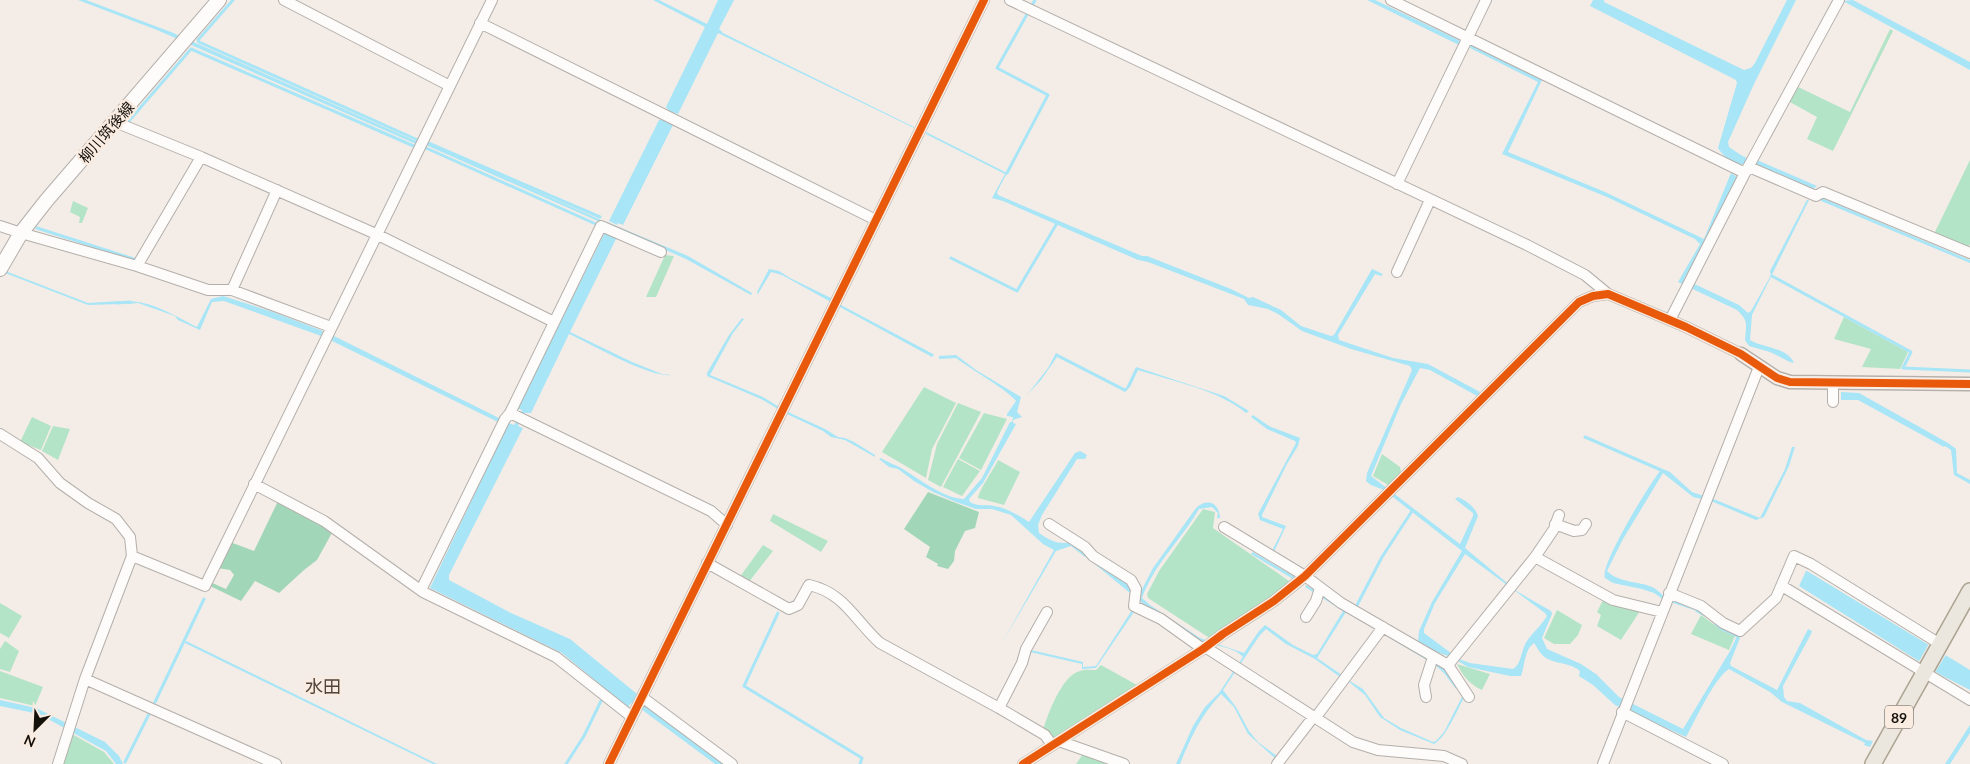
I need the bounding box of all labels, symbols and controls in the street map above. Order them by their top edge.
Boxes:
street label: 柳川筑後線 [75,98,137,166]
district label: 水田 [305,675,341,697]
north arrow [10,704,60,754]
road number: 89 [1885,706,1913,729]
text: N [21,731,38,751]

